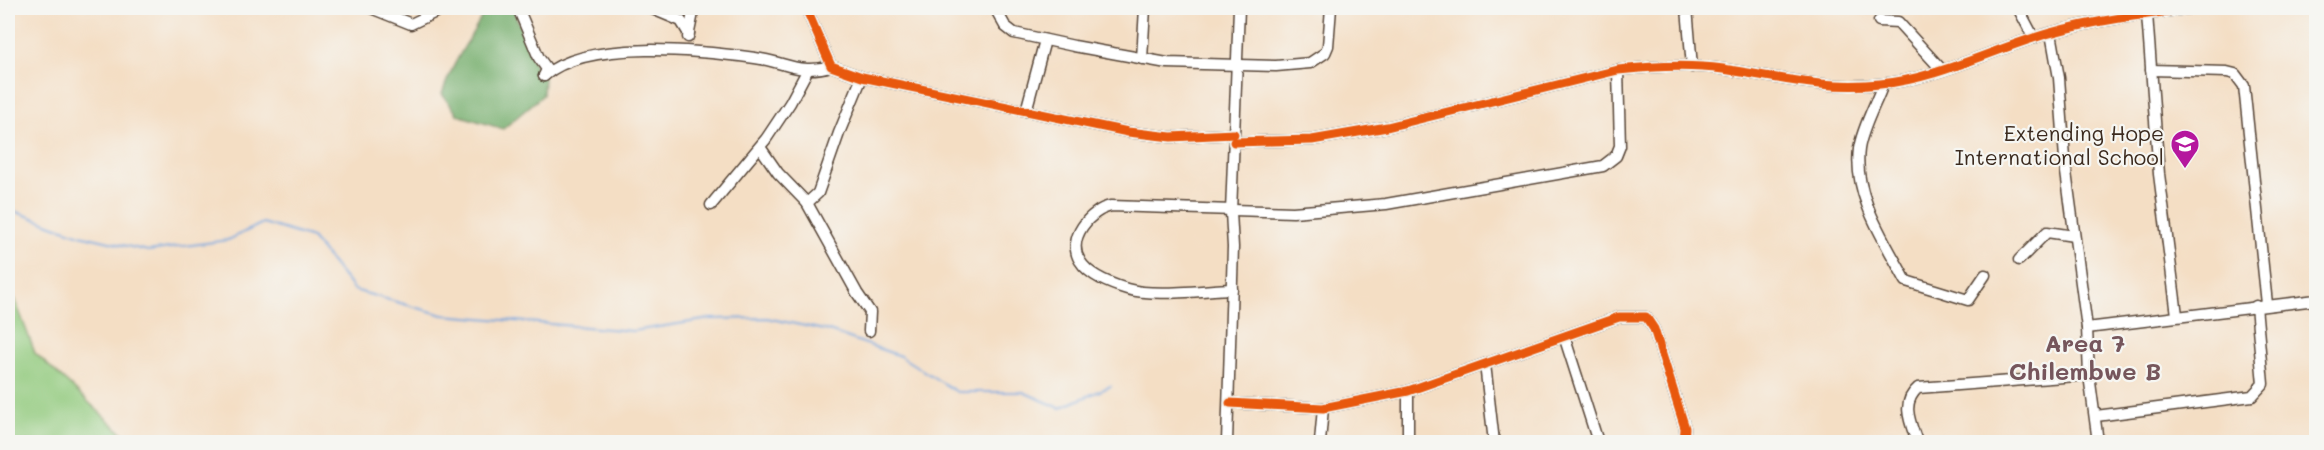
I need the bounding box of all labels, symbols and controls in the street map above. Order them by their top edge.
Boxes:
place label: Extending Hope International School [1955,119,2164,170]
school or university icon: Extending Hope International School [2169,128,2201,170]
district label: Area 7 Chilembwe B [2009,327,2161,386]

